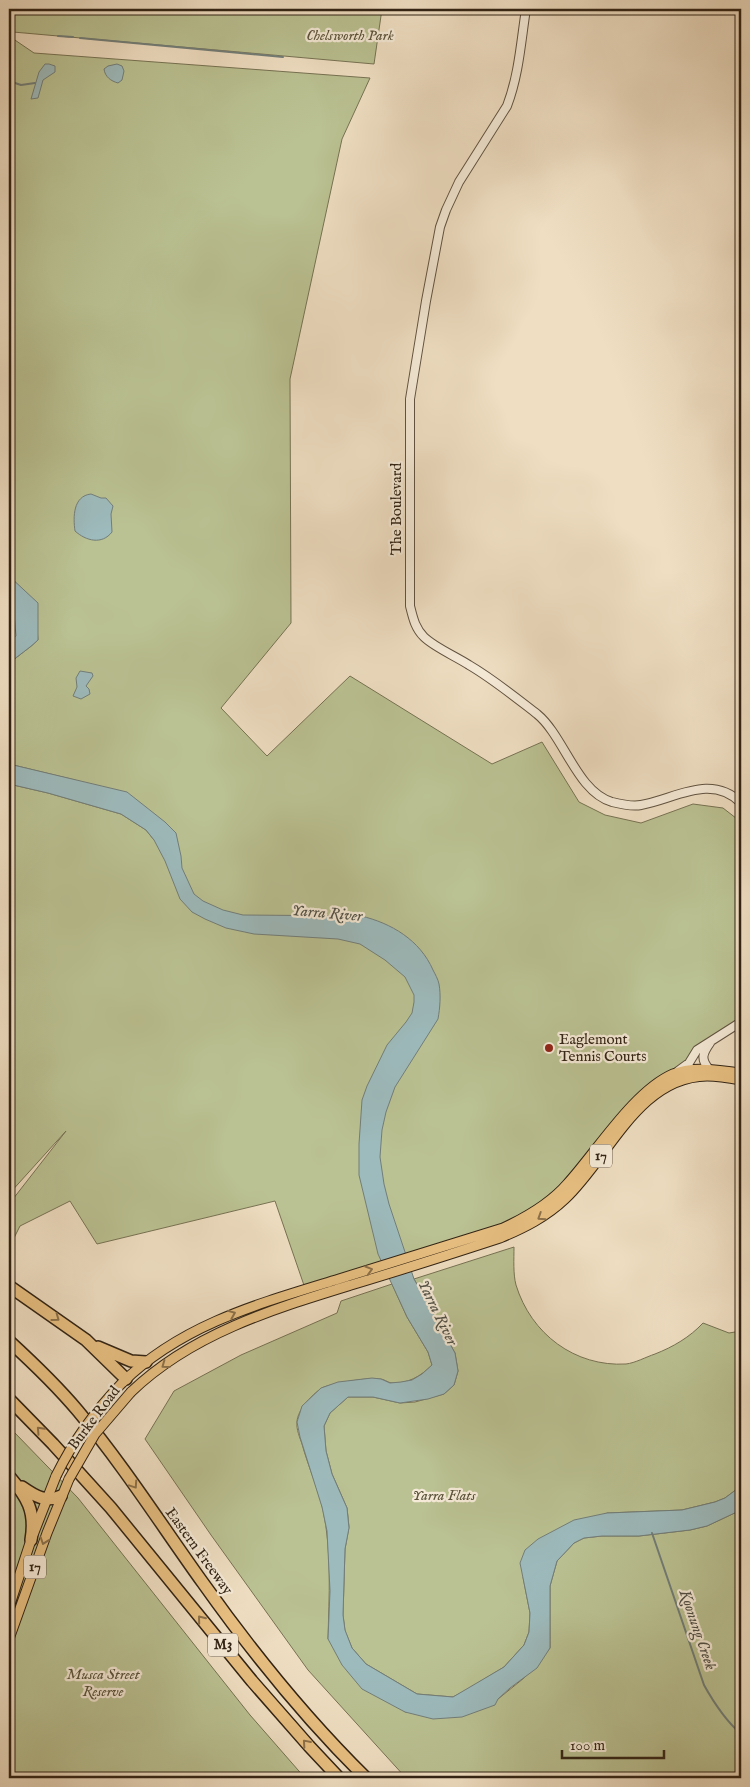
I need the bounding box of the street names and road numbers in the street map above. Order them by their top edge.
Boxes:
street label: The Boulevard [387,462,406,555]
road number: 17 [590,1144,612,1168]
street label: Burke Road [64,1381,125,1454]
street label: Eastern Freeway [161,1504,237,1599]
road number: 17 [24,1555,46,1578]
road number: M3 [208,1634,238,1656]

